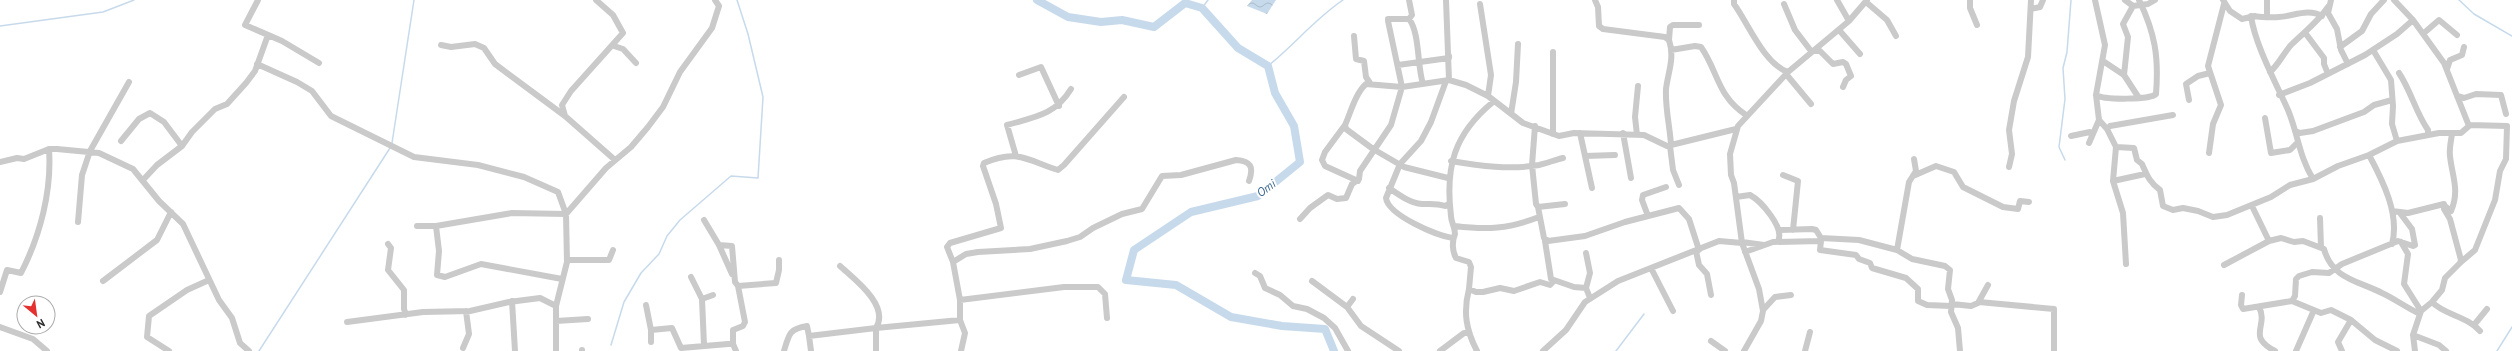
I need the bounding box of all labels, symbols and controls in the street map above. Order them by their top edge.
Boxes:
water label: Omi [1253,176,1279,200]
north arrow [16,295,56,335]
text: N [34,316,47,332]

